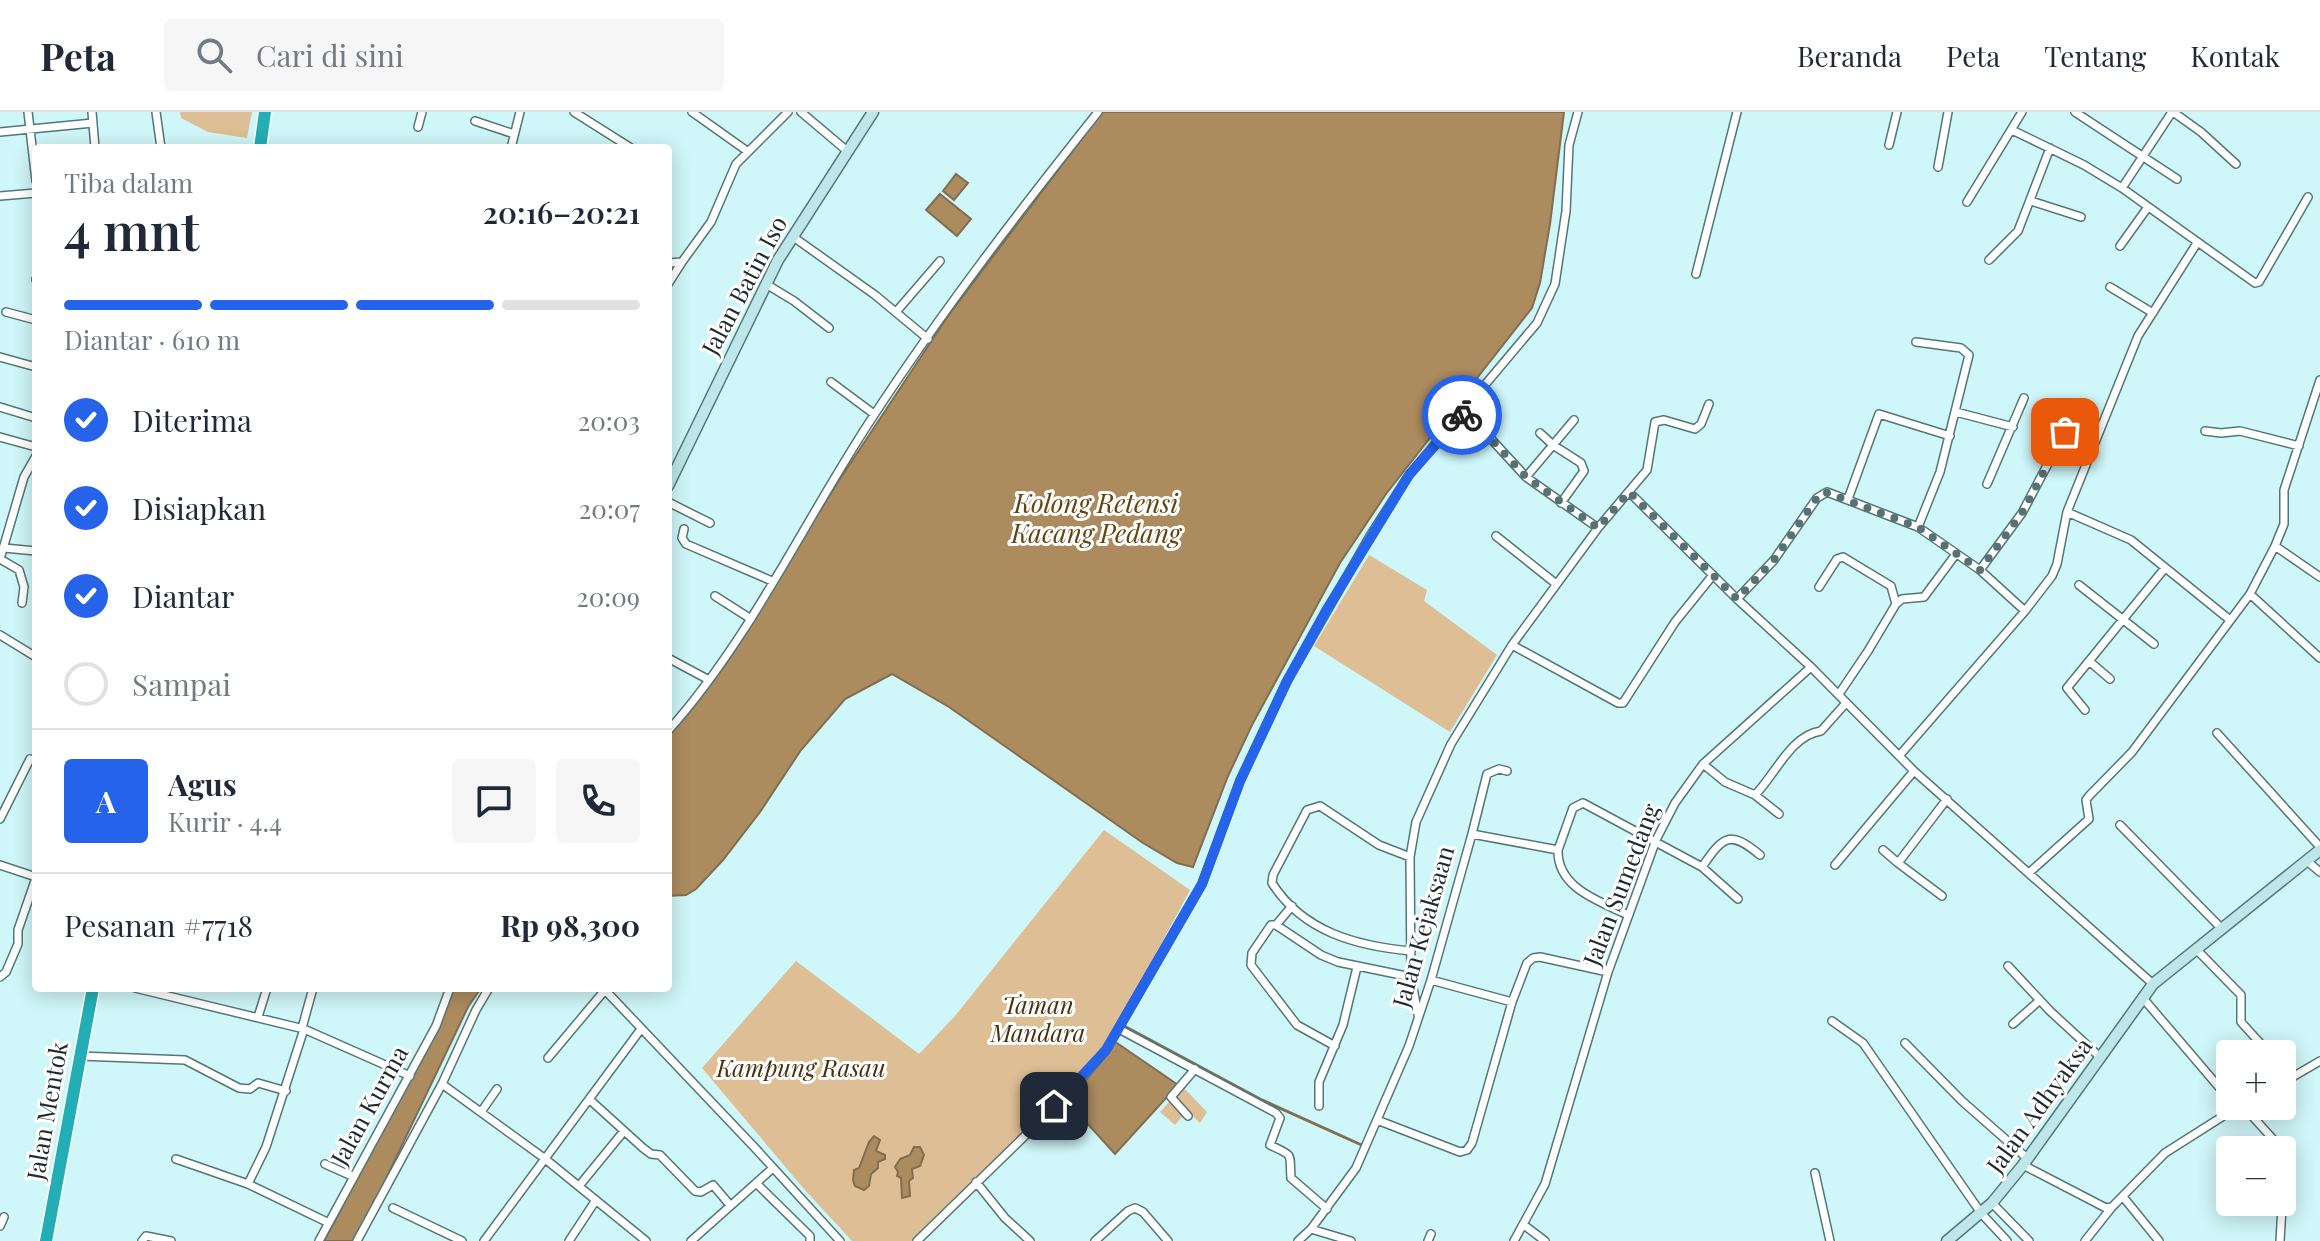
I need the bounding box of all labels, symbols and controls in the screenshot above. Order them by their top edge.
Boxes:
search box [164,19,724,91]
text: Peta [40,30,116,81]
icon: search [192,33,236,77]
text: Cari di sini [256,35,404,75]
text: Beranda [1797,37,1902,74]
text: Peta [1946,37,2000,74]
text: Tentang [2044,37,2146,74]
text: Kontak [2190,37,2280,74]
text: Tiba dalam [64,165,193,200]
text: 20:16–20:21 [483,192,640,232]
text: 4 mnt [64,195,200,264]
street label: Jalan Batin Iso [693,210,793,361]
text: Diantar · 610 m [64,322,240,357]
courier [1422,375,1502,455]
icon: bike [1440,393,1484,437]
icon: check [64,398,108,442]
pin [2031,398,2099,466]
text: Diterima [132,400,252,440]
text: 20:03 [578,403,640,438]
icon: bag [2043,410,2087,454]
water label: Kolong Retensi Kacang Pedang [1010,485,1183,550]
icon: check [64,486,108,530]
text: Disiapkan [132,488,266,528]
text: 20:07 [579,491,640,526]
icon: check [64,574,108,618]
text: Diantar [132,576,234,616]
text: 20:09 [576,579,640,614]
text: Sampai [132,664,231,704]
button: chat [452,759,536,843]
button: phone [556,759,640,843]
text: Agus [168,764,237,804]
text: A [96,781,116,821]
street label: Jalan Sumedang [1574,798,1666,971]
text: Kurir · 4.4 [168,804,282,839]
street label: Jalan Kejaksaan [1383,842,1460,1012]
text: Pesanan #7718 [64,905,253,945]
text: Rp 98,300 [500,905,640,945]
park label: Taman Mandara [990,988,1085,1048]
street label: Jalan Adhyaksa [1978,1031,2098,1180]
street label: Jalan Mentok [18,1038,74,1183]
street label: Jalan Kurma [322,1040,414,1171]
map controls [2216,1040,2296,1216]
button: + [2216,1040,2296,1120]
park label: Kampung Rasau [715,1051,886,1083]
pin [1020,1072,1088,1140]
icon: home [1032,1084,1076,1128]
button: − [2216,1136,2296,1216]

